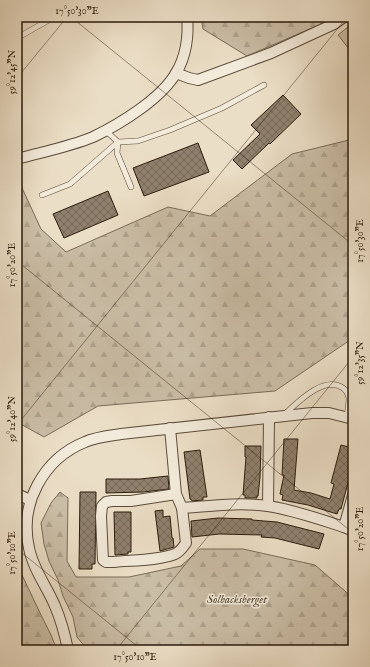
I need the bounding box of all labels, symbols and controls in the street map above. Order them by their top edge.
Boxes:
text: 17°50'30"E [55,5,99,18]
text: 59°12'45"N [6,49,19,94]
text: 17°50'30"E [354,219,367,263]
text: 17°50'20"E [6,243,19,287]
text: 59°12'35"N [354,341,367,385]
text: 59°12'40"N [6,396,19,442]
text: 17°50'20"E [354,507,367,551]
text: 17°50'10"E [6,531,19,575]
park label: Solbacksberget [207,592,268,608]
text: 17°50'10"E [113,651,157,664]

